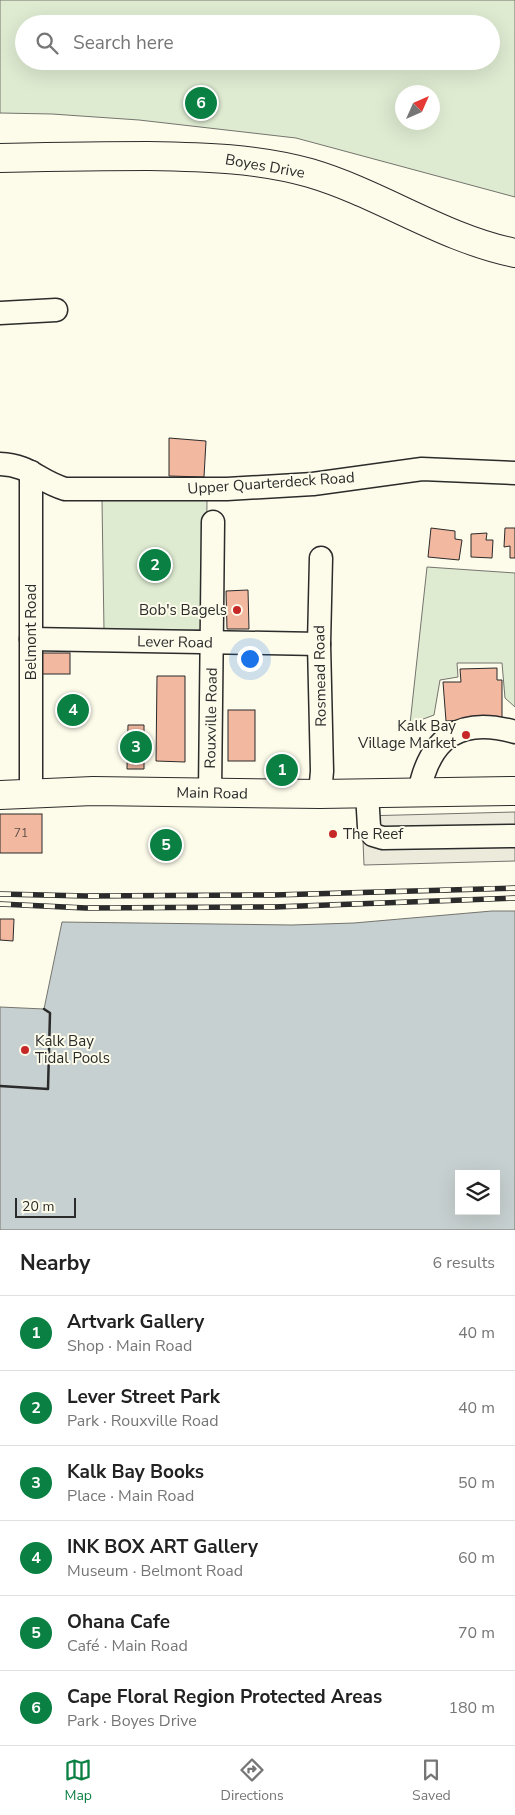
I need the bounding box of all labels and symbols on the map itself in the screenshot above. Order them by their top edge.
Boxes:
pin: 6 [185,84,217,122]
north arrow [395,85,440,130]
street label: Boyes Drive [224,149,306,183]
street label: Upper Quarterdeck Road [187,467,355,499]
pin: 2 [139,546,171,584]
street label: Belmont Road [21,584,41,680]
place label: Bob's Bagels [139,600,227,620]
marker: Bob's Bagels [231,604,243,616]
street label: Rosmead Road [309,625,331,727]
street label: Lever Road [137,631,213,653]
your location [237,646,263,672]
street label: Rouxville Road [200,667,222,769]
pin: 4 [57,691,89,729]
place label: Kalk Bay Village Market [357,716,457,753]
pin: 3 [120,728,152,766]
marker: Kalk Bay Village Market [460,729,472,741]
pin: 1 [266,751,298,789]
street label: Main Road [176,782,248,804]
place label: The Reef [343,824,404,844]
house number: 71 [14,825,28,841]
pin: 5 [150,826,182,864]
marker: The Reef [327,828,339,840]
place label: Kalk Bay Tidal Pools [35,1031,110,1068]
marker: Kalk Bay Tidal Pools [19,1044,31,1056]
scale bar [15,1195,76,1218]

